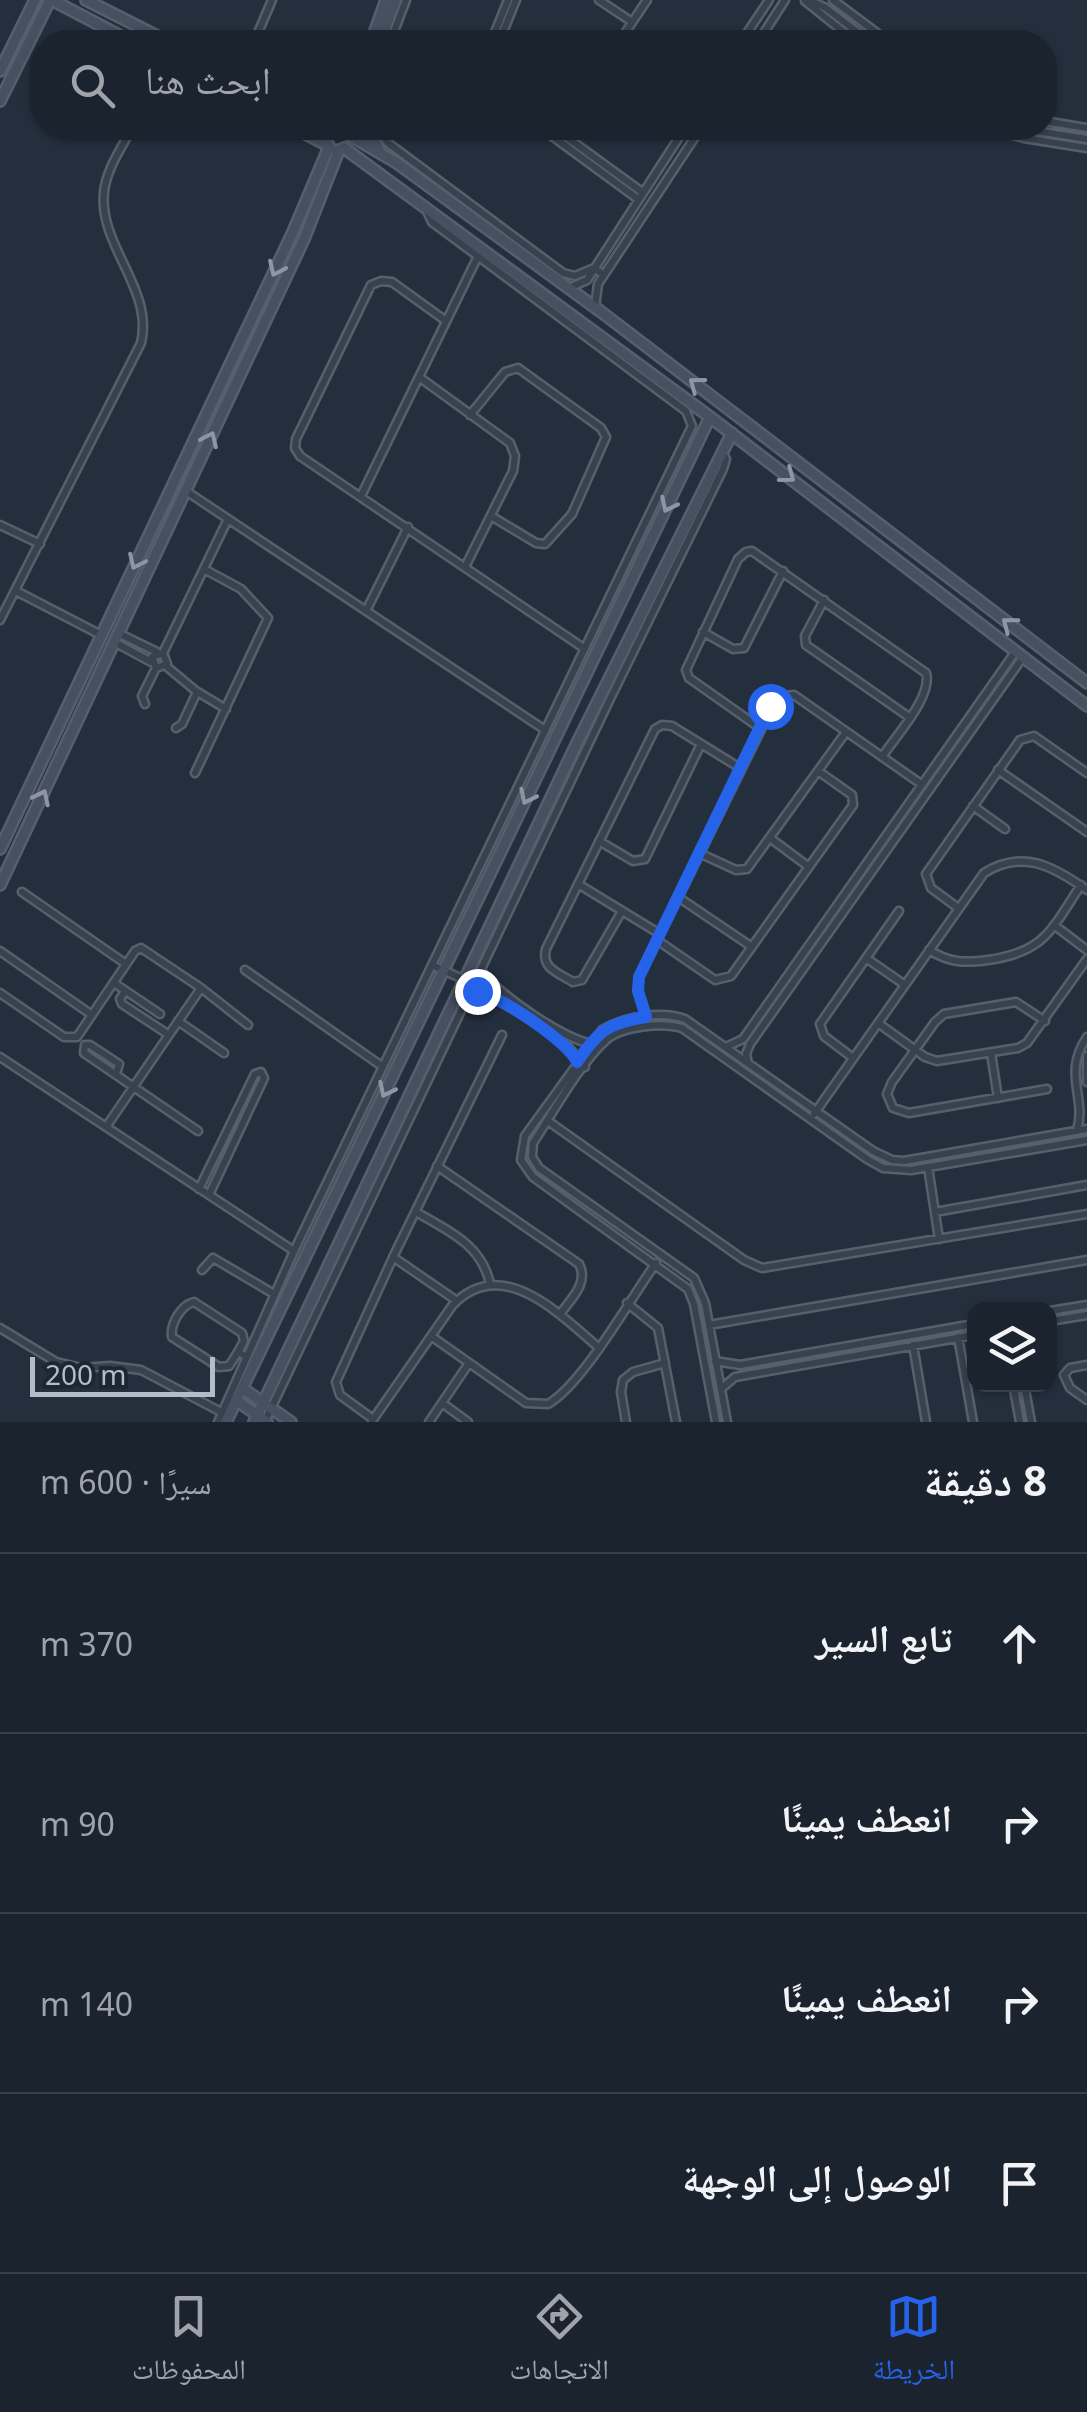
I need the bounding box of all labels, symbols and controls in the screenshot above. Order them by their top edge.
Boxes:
search box [30,30,1057,140]
text: ابحث هنا [145,53,271,105]
icon: search [65,58,120,113]
one-way arrow [268,258,288,276]
one-way arrow [689,378,707,395]
one-way arrow [198,432,218,450]
one-way arrow [777,465,795,482]
one-way arrow [660,495,680,513]
one-way arrow [128,552,148,570]
one-way arrow [1002,618,1020,636]
route start [748,684,794,730]
one-way arrow [519,787,539,805]
one-way arrow [30,789,50,807]
route end [455,969,501,1015]
one-way arrow [378,1080,398,1098]
map controls [967,1302,1057,1392]
button: layers [967,1302,1057,1392]
scale bar [30,1352,215,1396]
text: 200 m [45,1355,127,1393]
text: 8 دقيقة [924,1451,1047,1508]
text: سيرًا · 600 m [40,1460,212,1503]
text: تابع السير [815,1611,952,1663]
icon: ahead [992,1616,1047,1671]
text: 370 m [40,1622,133,1665]
text: انعطف يمينًا [781,1791,952,1843]
icon: right [992,1796,1047,1851]
text: 90 m [40,1802,115,1845]
text: انعطف يمينًا [781,1971,952,2023]
icon: right [992,1976,1047,2031]
text: 140 m [40,1982,133,2025]
text: الوصول إلى الوجهة [682,2151,952,2203]
icon: arrive [992,2156,1047,2211]
tab: المحفوظات [132,2289,246,2397]
tab: الاتجاهات [510,2289,609,2397]
tab: الخريطة [873,2289,955,2397]

